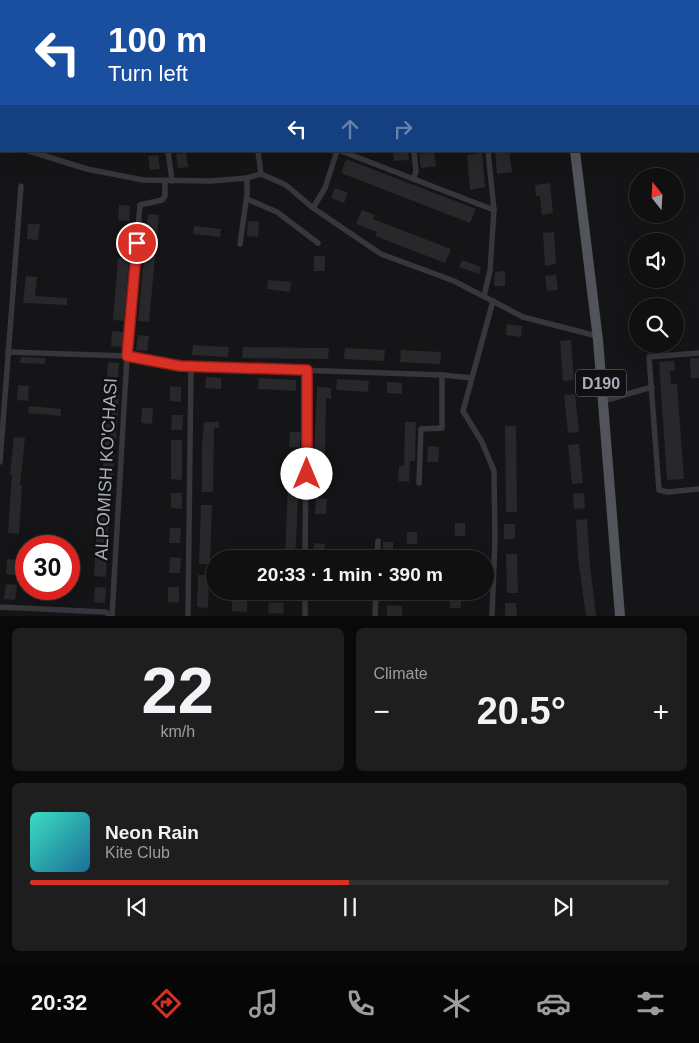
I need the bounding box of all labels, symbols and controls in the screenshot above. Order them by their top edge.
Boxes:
icon: left [25,20,90,85]
text: 100 m [108,20,207,59]
text: Turn left [108,61,188,86]
icon: left [283,115,311,143]
icon: ahead [336,115,364,143]
icon: right [389,115,417,143]
north arrow [629,168,684,222]
map controls [629,168,684,353]
pin [116,222,158,264]
icon: arrive [123,229,151,257]
button: sound [629,233,684,288]
button: search [629,298,684,353]
road number: D190 [576,369,626,396]
street label: ALPOMISH KO'CHASI [91,377,121,561]
position arrow [280,447,332,499]
speed limit sign: 30 [15,535,80,600]
text: 20:33 · 1 min · 390 m [257,564,443,585]
text: 22 [142,654,214,727]
text: Climate [374,665,428,682]
text: 20.5° [477,690,566,732]
text: − [374,696,390,727]
text: + [653,696,669,727]
text: km/h [160,723,195,740]
text: Neon Rain [105,822,199,843]
text: Kite Club [105,844,170,861]
icon: previous [123,893,151,921]
icon: pause [336,893,364,921]
icon: next [549,893,577,921]
icon: directions [149,986,184,1021]
icon: music [246,986,281,1021]
icon: phone [343,986,378,1021]
icon: climate [439,986,474,1021]
icon: car [536,986,571,1021]
icon: filters [633,986,668,1021]
text: 20:32 [31,990,87,1015]

